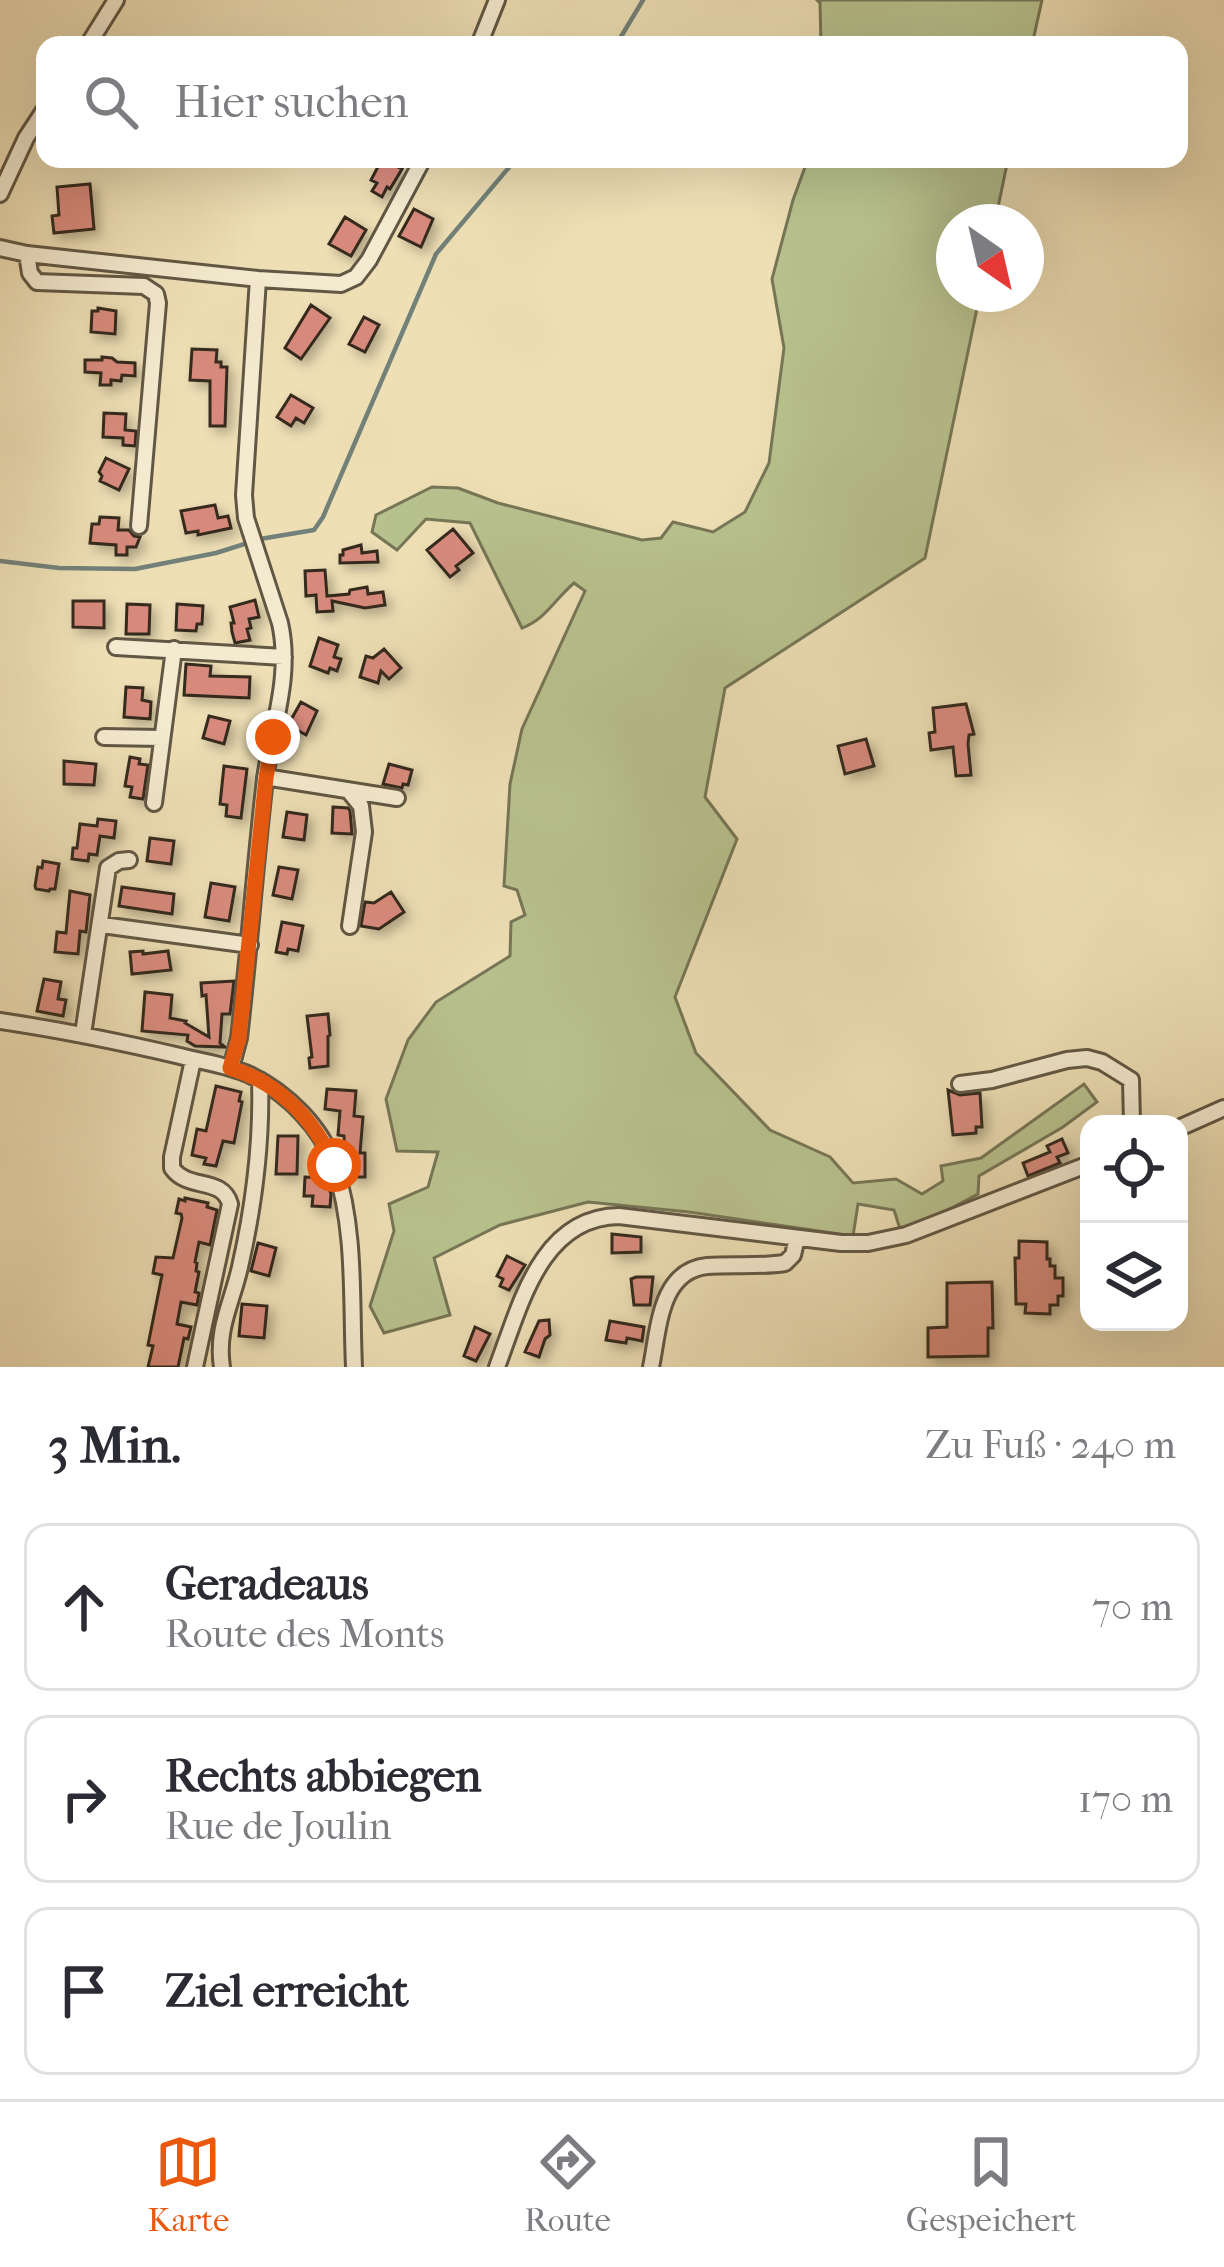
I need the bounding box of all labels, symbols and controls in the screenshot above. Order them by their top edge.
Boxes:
search box [36,36,1188,168]
icon: search [78,69,144,135]
text: Hier suchen [174,76,409,129]
north arrow [936,204,1044,312]
route end [246,710,300,764]
map controls [1080,1115,1188,1331]
button: locate [1080,1115,1188,1223]
route start [307,1138,361,1192]
button: layers [1080,1223,1188,1331]
text: 3 Min. [48,1415,181,1475]
text: Zu Fuß · 240 m [925,1422,1176,1468]
text: Geradeaus [165,1558,369,1611]
icon: ahead [51,1574,117,1640]
text: 70 m [1092,1584,1173,1630]
text: Route des Monts [165,1611,444,1657]
text: Rechts abbiegen [165,1750,481,1803]
icon: right [51,1766,117,1832]
text: 170 m [1078,1776,1173,1822]
text: Rue de Joulin [165,1803,391,1849]
icon: arrive [51,1958,117,2024]
text: Ziel erreicht [165,1965,409,2018]
tab: Karte [147,2129,229,2240]
tab: Route [524,2129,611,2240]
tab: Gespeichert [906,2129,1077,2240]

